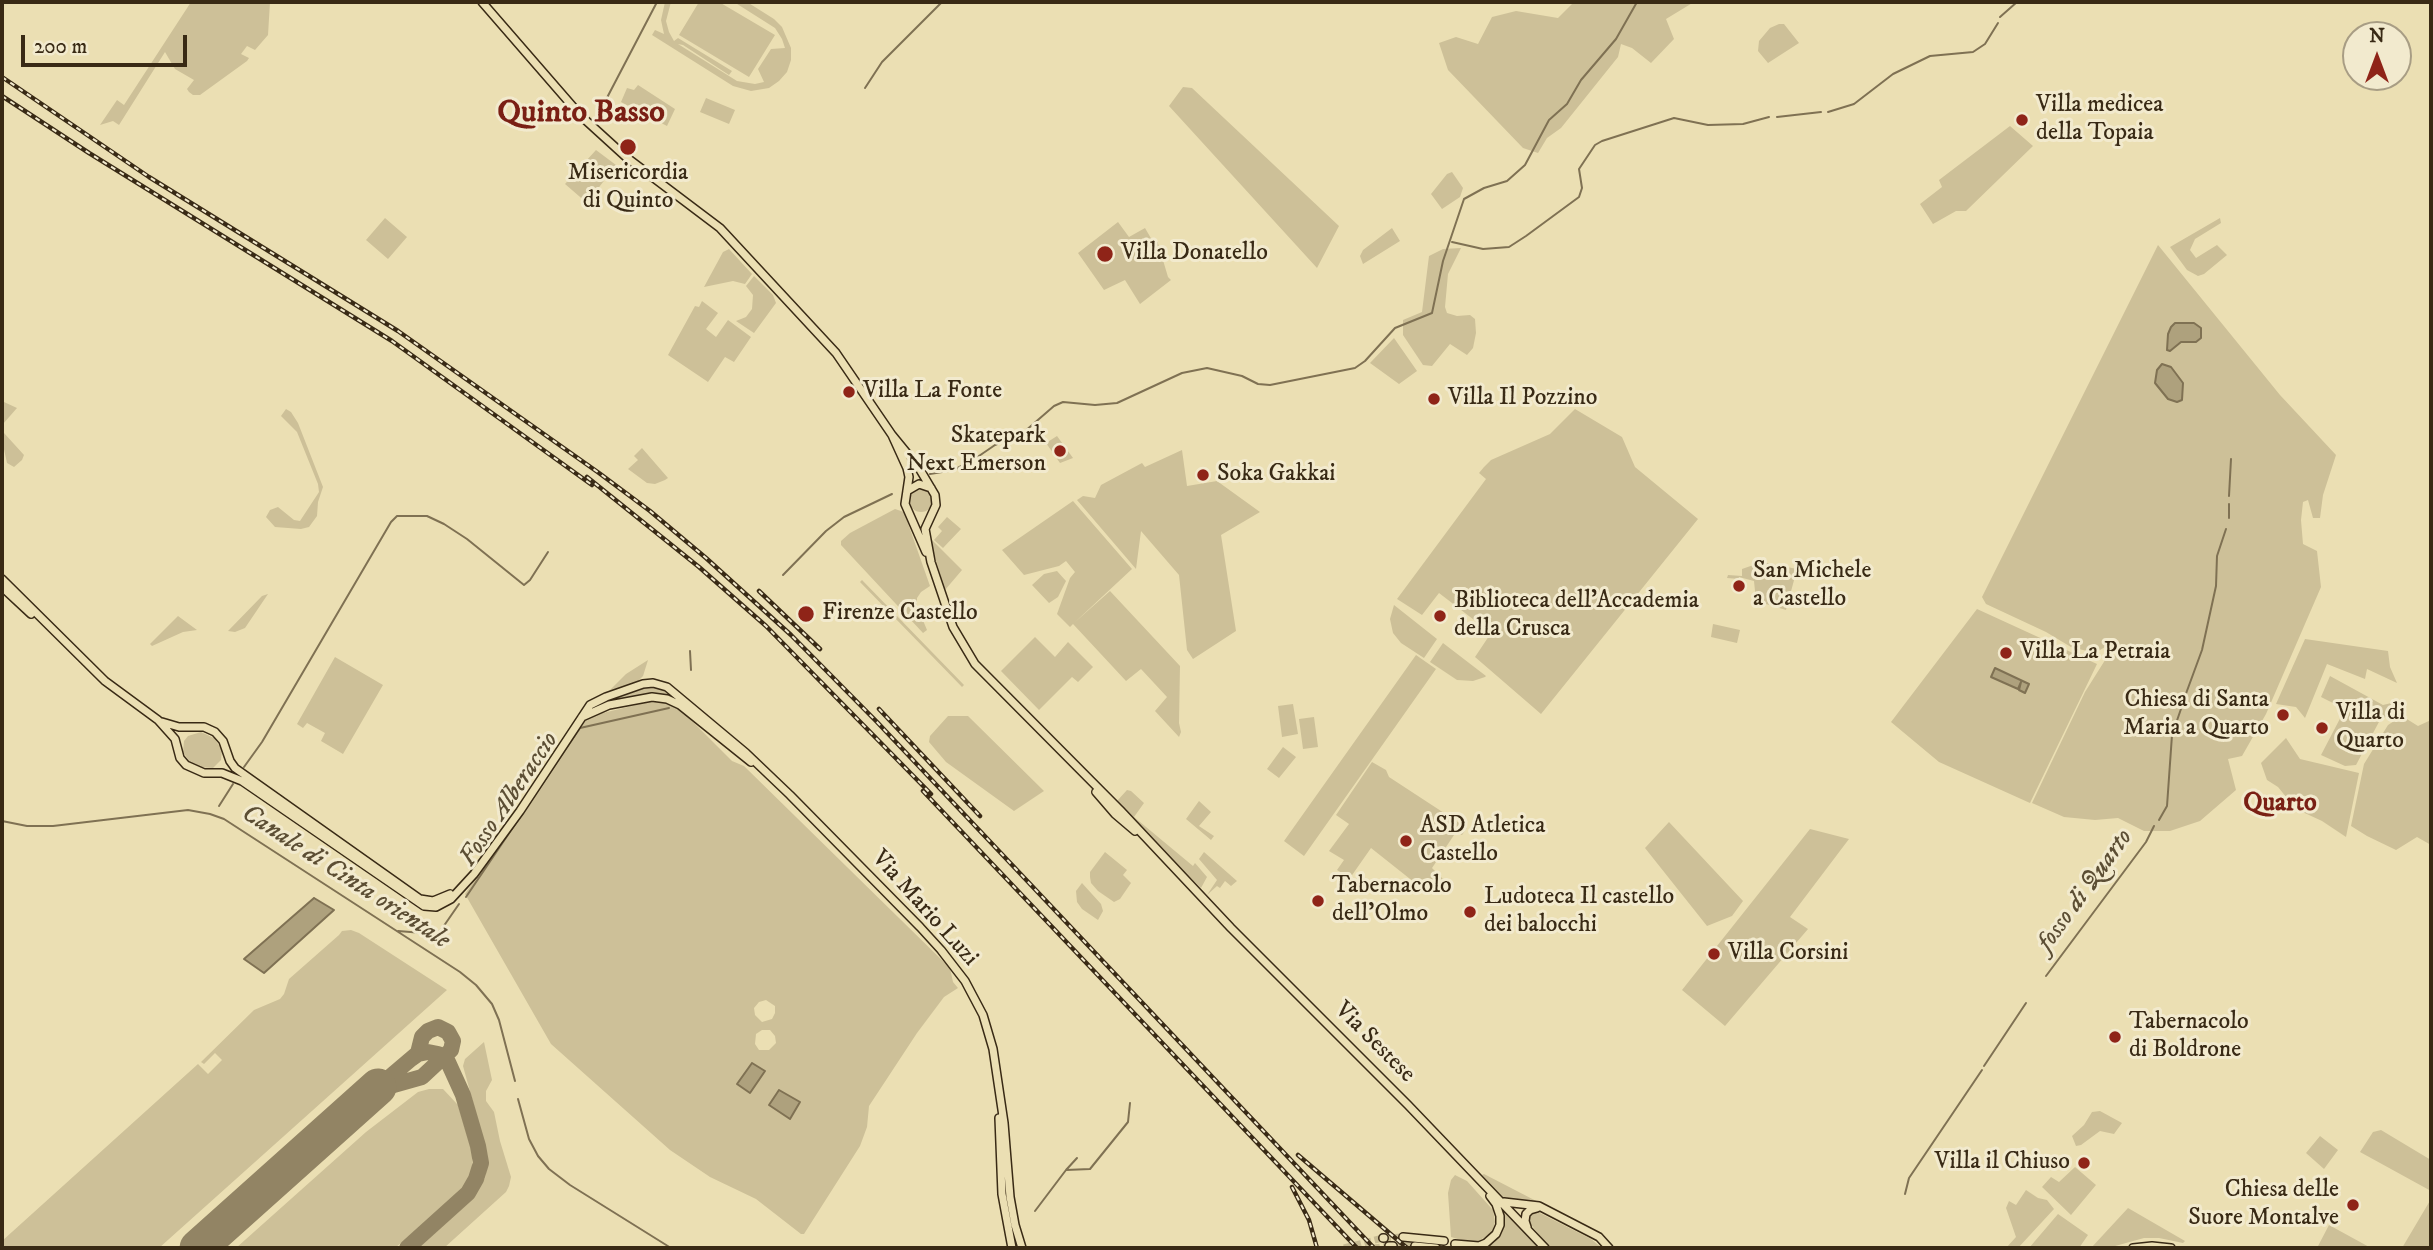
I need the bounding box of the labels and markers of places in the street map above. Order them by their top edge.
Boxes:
place label: Villa medicea della Topaia [2036,92,2163,148]
marker: Villa medicea della Topaia [2014,112,2030,128]
marker: Misericordia di Quinto [618,137,638,157]
place label: Misericordia di Quinto [568,160,688,216]
place label: Villa Donatello [1121,240,1268,268]
marker: Villa Donatello [1095,244,1115,264]
place label: Villa La Fonte [863,378,1002,406]
marker: Villa La Fonte [841,384,857,400]
place label: Villa Il Pozzino [1448,385,1597,413]
marker: Villa Il Pozzino [1426,391,1442,407]
place label: Skatepark Next Emerson [906,423,1046,479]
marker: Skatepark Next Emerson [1052,443,1068,459]
place label: Soka Gakkai [1217,461,1336,489]
marker: Soka Gakkai [1195,467,1211,483]
place label: San Michele a Castello [1753,558,1871,614]
marker: San Michele a Castello [1731,578,1747,594]
place label: Biblioteca dell'Accademia della Crusca [1454,588,1699,644]
place label: Firenze Castello [822,600,978,628]
marker: Firenze Castello [796,604,816,624]
marker: Biblioteca dell'Accademia della Crusca [1432,608,1448,624]
place label: Villa La Petraia [2020,639,2170,667]
marker: Villa La Petraia [1998,645,2014,661]
place label: Chiesa di Santa Maria a Quarto [2123,687,2269,743]
place label: Villa di Quarto [2336,700,2405,756]
marker: Chiesa di Santa Maria a Quarto [2275,707,2291,723]
marker: Villa di Quarto [2314,720,2330,736]
place label: ASD Atletica Castello [1420,813,1545,869]
marker: ASD Atletica Castello [1398,833,1414,849]
place label: Tabernacolo dell'Olmo [1332,873,1452,929]
place label: Ludoteca Il castello dei balocchi [1484,884,1674,940]
marker: Tabernacolo dell'Olmo [1310,893,1326,909]
marker: Ludoteca Il castello dei balocchi [1462,904,1478,920]
place label: Villa Corsini [1728,940,1848,968]
marker: Villa Corsini [1706,946,1722,962]
place label: Tabernacolo di Boldrone [2129,1009,2249,1065]
marker: Tabernacolo di Boldrone [2107,1029,2123,1045]
place label: Villa il Chiuso [1935,1149,2070,1177]
marker: Villa il Chiuso [2076,1155,2092,1171]
place label: Chiesa delle Suore Montalve [2188,1177,2339,1233]
marker: Chiesa delle Suore Montalve [2345,1197,2361,1213]

